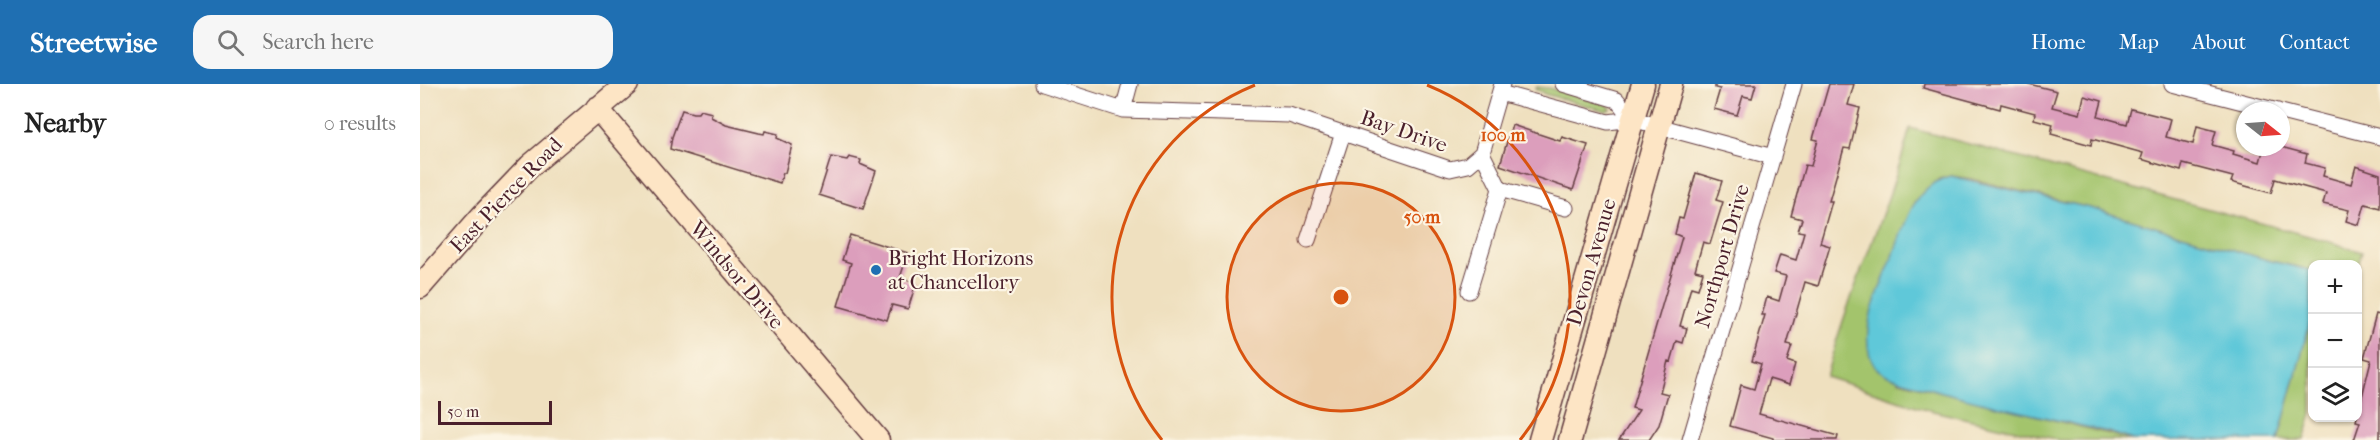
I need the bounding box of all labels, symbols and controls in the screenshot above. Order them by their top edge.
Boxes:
search box [193,15,613,69]
text: Streetwise [30,26,157,59]
icon: search [214,26,247,59]
text: Search here [262,29,374,55]
text: Home [2031,30,2086,54]
text: Map [2119,30,2159,54]
text: About [2192,30,2246,54]
text: Contact [2279,30,2350,54]
north arrow [2236,102,2290,156]
street label: Bay Drive [1358,105,1450,157]
text: Nearby [24,108,106,139]
text: 0 results [324,112,396,135]
text: 100 m [1480,125,1527,146]
street label: East Pierce Road [445,132,568,258]
street label: Northport Drive [1690,181,1754,331]
street label: Devon Avenue [1561,196,1621,328]
text: 50 m [1404,207,1441,228]
street label: Windsor Drive [684,215,789,334]
place label: Bright Horizons at Chancellory [888,246,1033,294]
map controls [2308,260,2362,422]
button: + [2308,260,2362,314]
marker: Bright Horizons at Chancellory [869,263,883,277]
centre of rings [1331,287,1351,307]
button: − [2308,314,2362,368]
button: layers [2308,368,2362,422]
scale bar [438,398,552,426]
text: 50 m [447,402,479,421]

